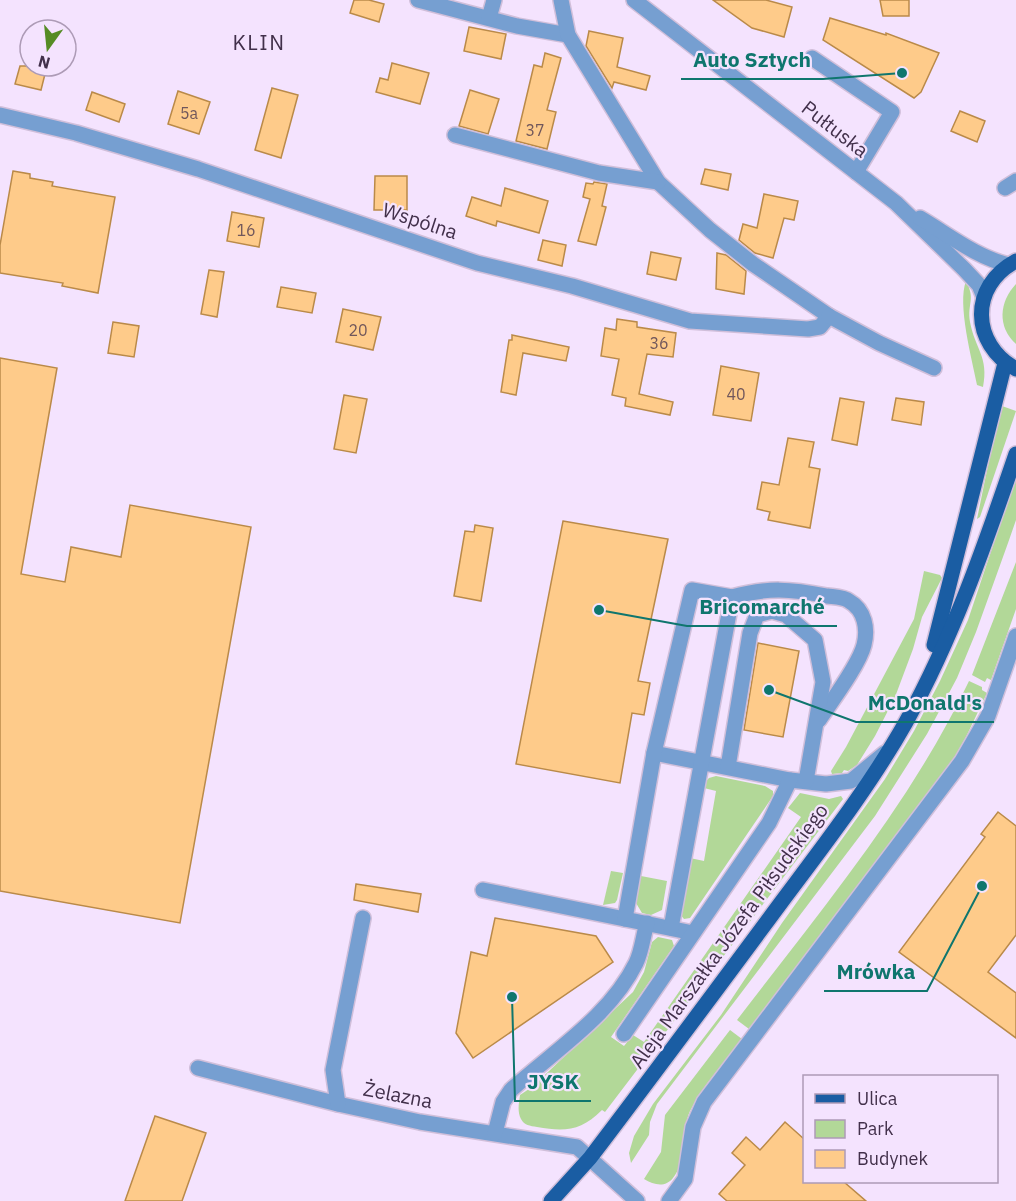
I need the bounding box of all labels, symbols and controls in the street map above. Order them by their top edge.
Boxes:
north arrow [18,18,78,78]
district label: KLIN [232,28,286,56]
callout: Auto Sztych [681,40,823,79]
text: Auto Sztych [693,45,811,73]
text: N [36,51,52,74]
street label: Pułtuska [796,94,875,164]
house number: 5a [180,103,199,123]
house number: 37 [525,120,545,140]
street label: Wspólna [379,196,462,245]
house number: 16 [236,220,256,240]
house number: 20 [348,320,368,340]
house number: 36 [649,333,669,353]
house number: 40 [726,384,746,404]
callout: Bricomarché [687,587,837,626]
text: Bricomarché [699,592,825,620]
callout: McDonald's [856,683,994,722]
text: McDonald's [868,688,982,716]
street label: Aleja Marszałka Józefa Piłsudskiego [623,798,834,1074]
callout: Mrówka [824,952,927,991]
text: Mrówka [837,957,916,985]
callout: JYSK [515,1062,591,1101]
text: JYSK [527,1067,579,1095]
street label: Żelazna [361,1075,435,1114]
legend [803,1075,998,1183]
text: Ulica [857,1087,898,1110]
text: Park [857,1117,894,1140]
text: Budynek [857,1147,929,1170]

